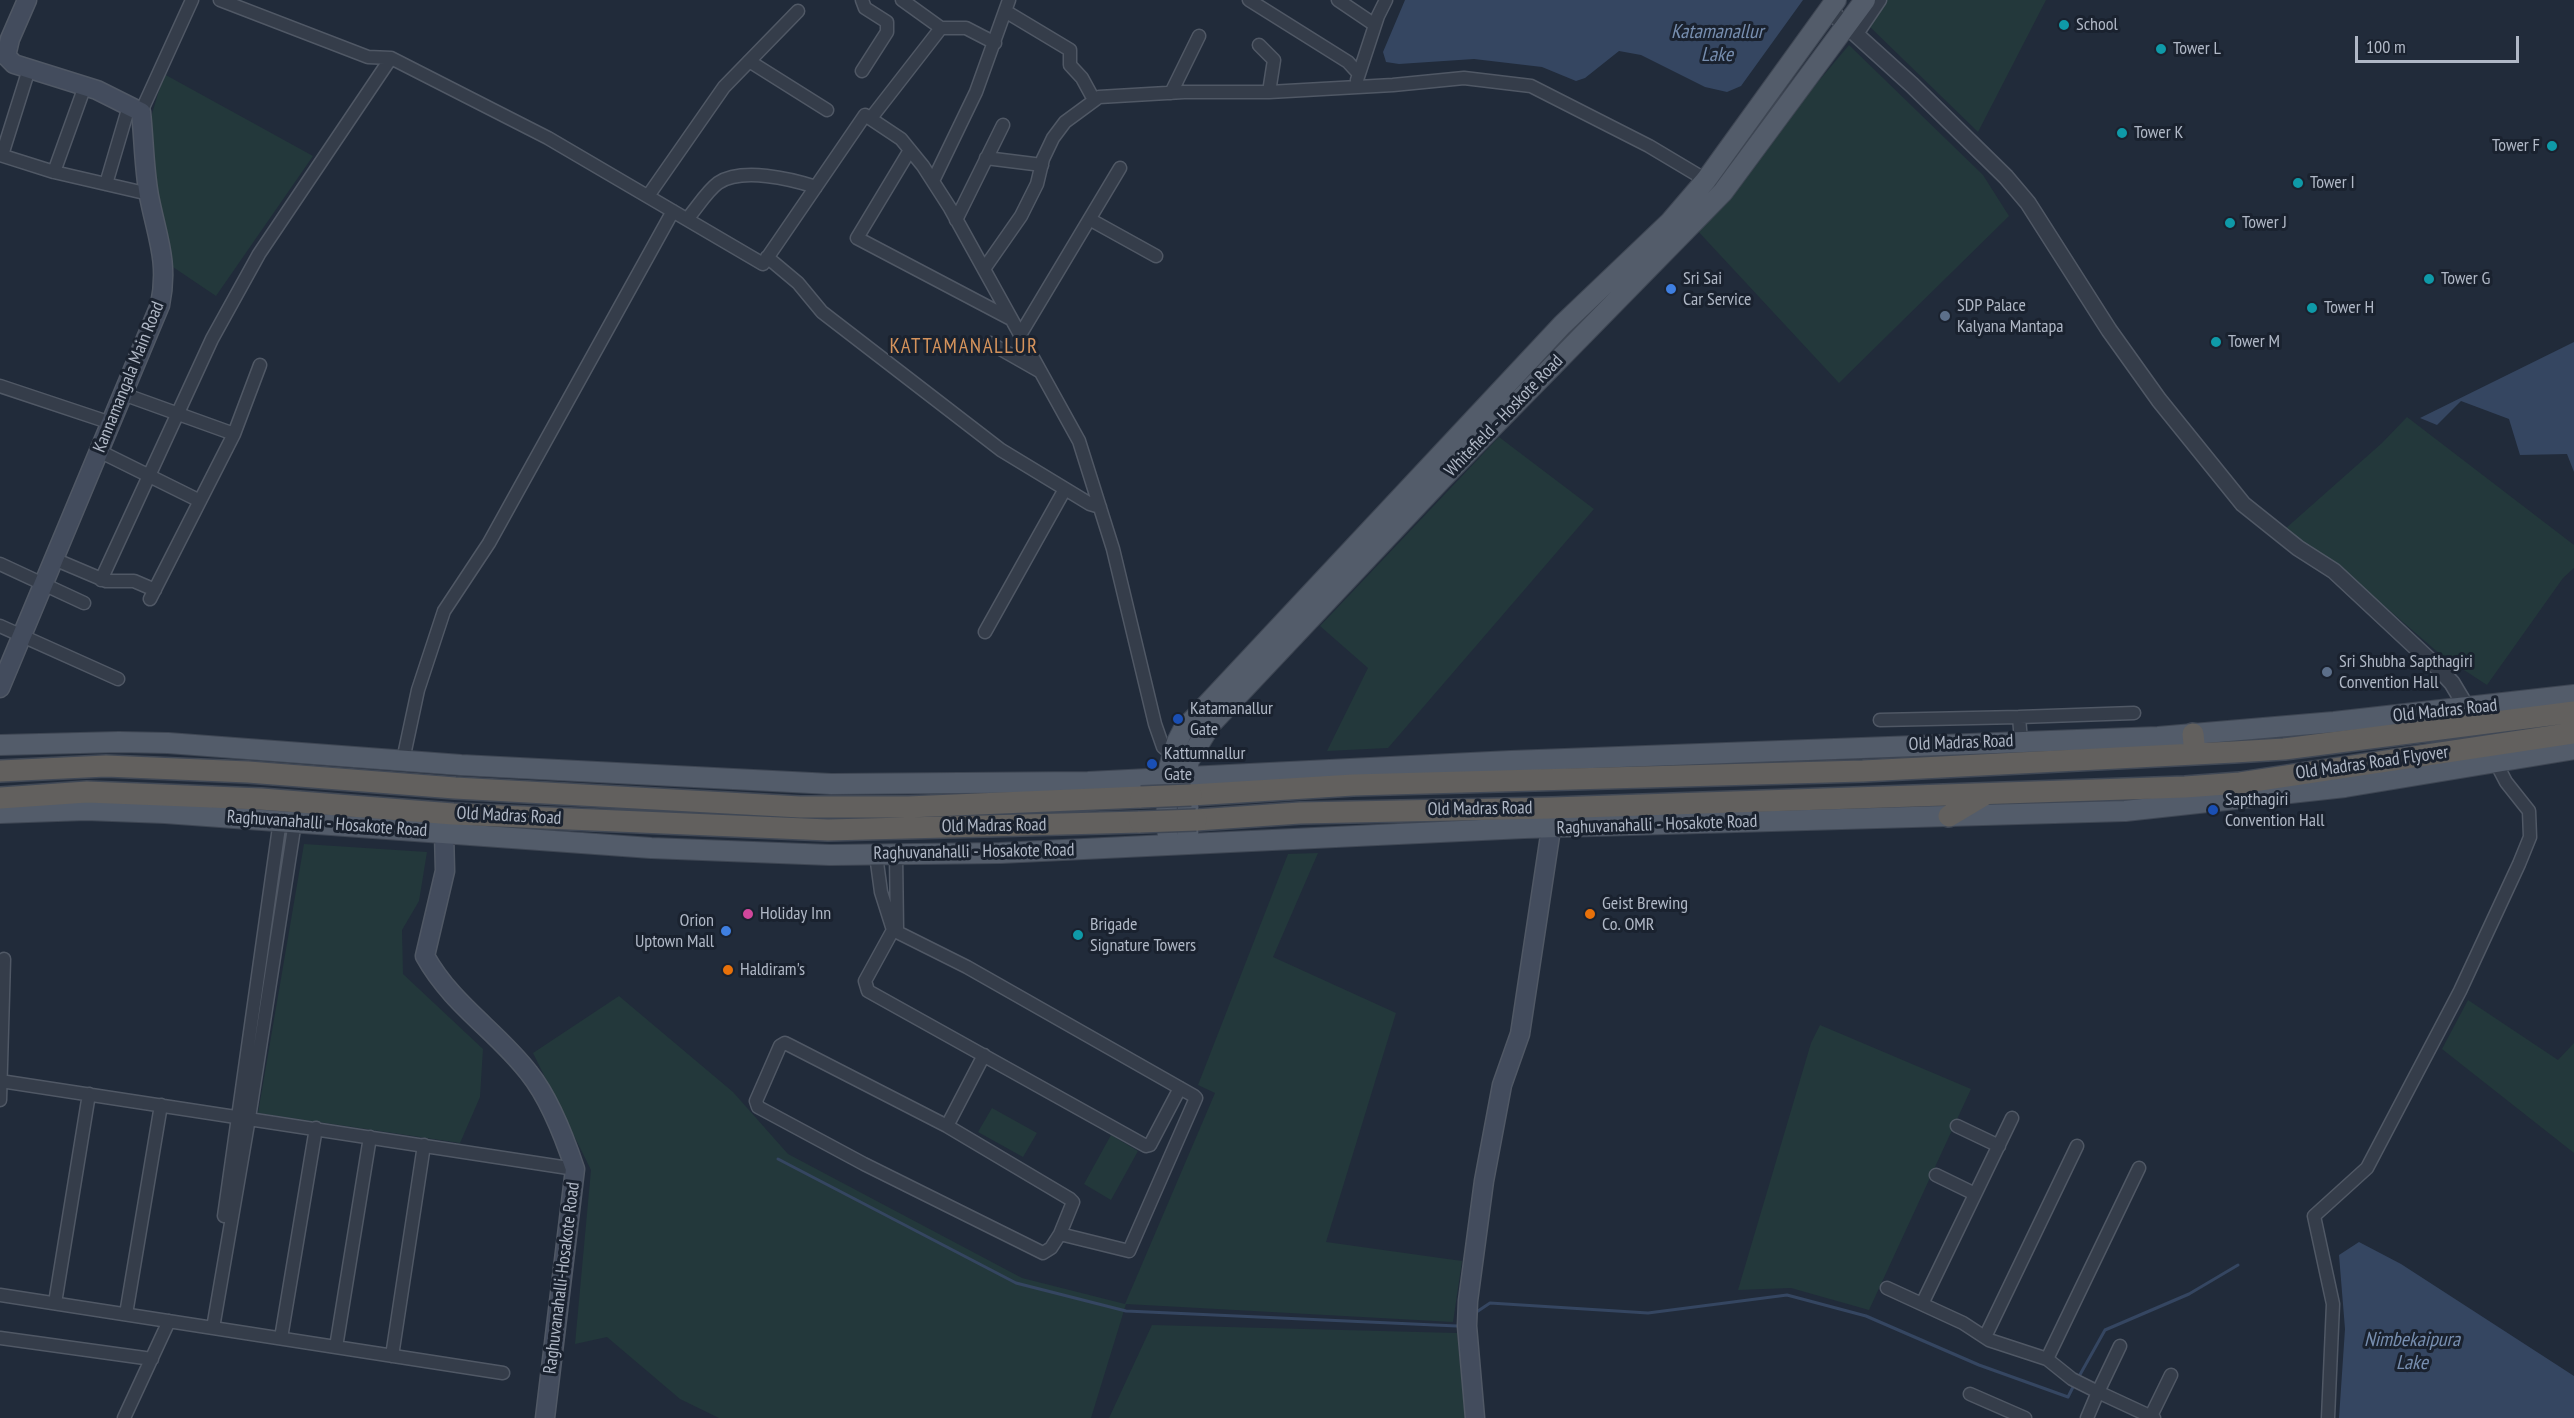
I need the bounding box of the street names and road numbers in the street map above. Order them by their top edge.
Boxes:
street label: Kannamangala Main Road [89,298,169,456]
street label: Whitefield - Hoskote Road [1440,351,1568,481]
street label: Old Madras Road [2392,695,2498,727]
street label: Old Madras Road [1908,730,2014,756]
street label: Old Madras Road Flyover [2294,742,2450,784]
street label: Old Madras Road [1427,797,1533,821]
street label: Old Madras Road [456,802,562,830]
street label: Raghuvanahalli - Hosakote Road [226,806,428,842]
street label: Raghuvanahalli - Hosakote Road [1556,811,1758,839]
street label: Old Madras Road [941,814,1047,838]
street label: Raghuvanahalli - Hosakote Road [873,839,1075,865]
street label: Raghuvanahalli-Hosakote Road [539,1181,585,1375]

